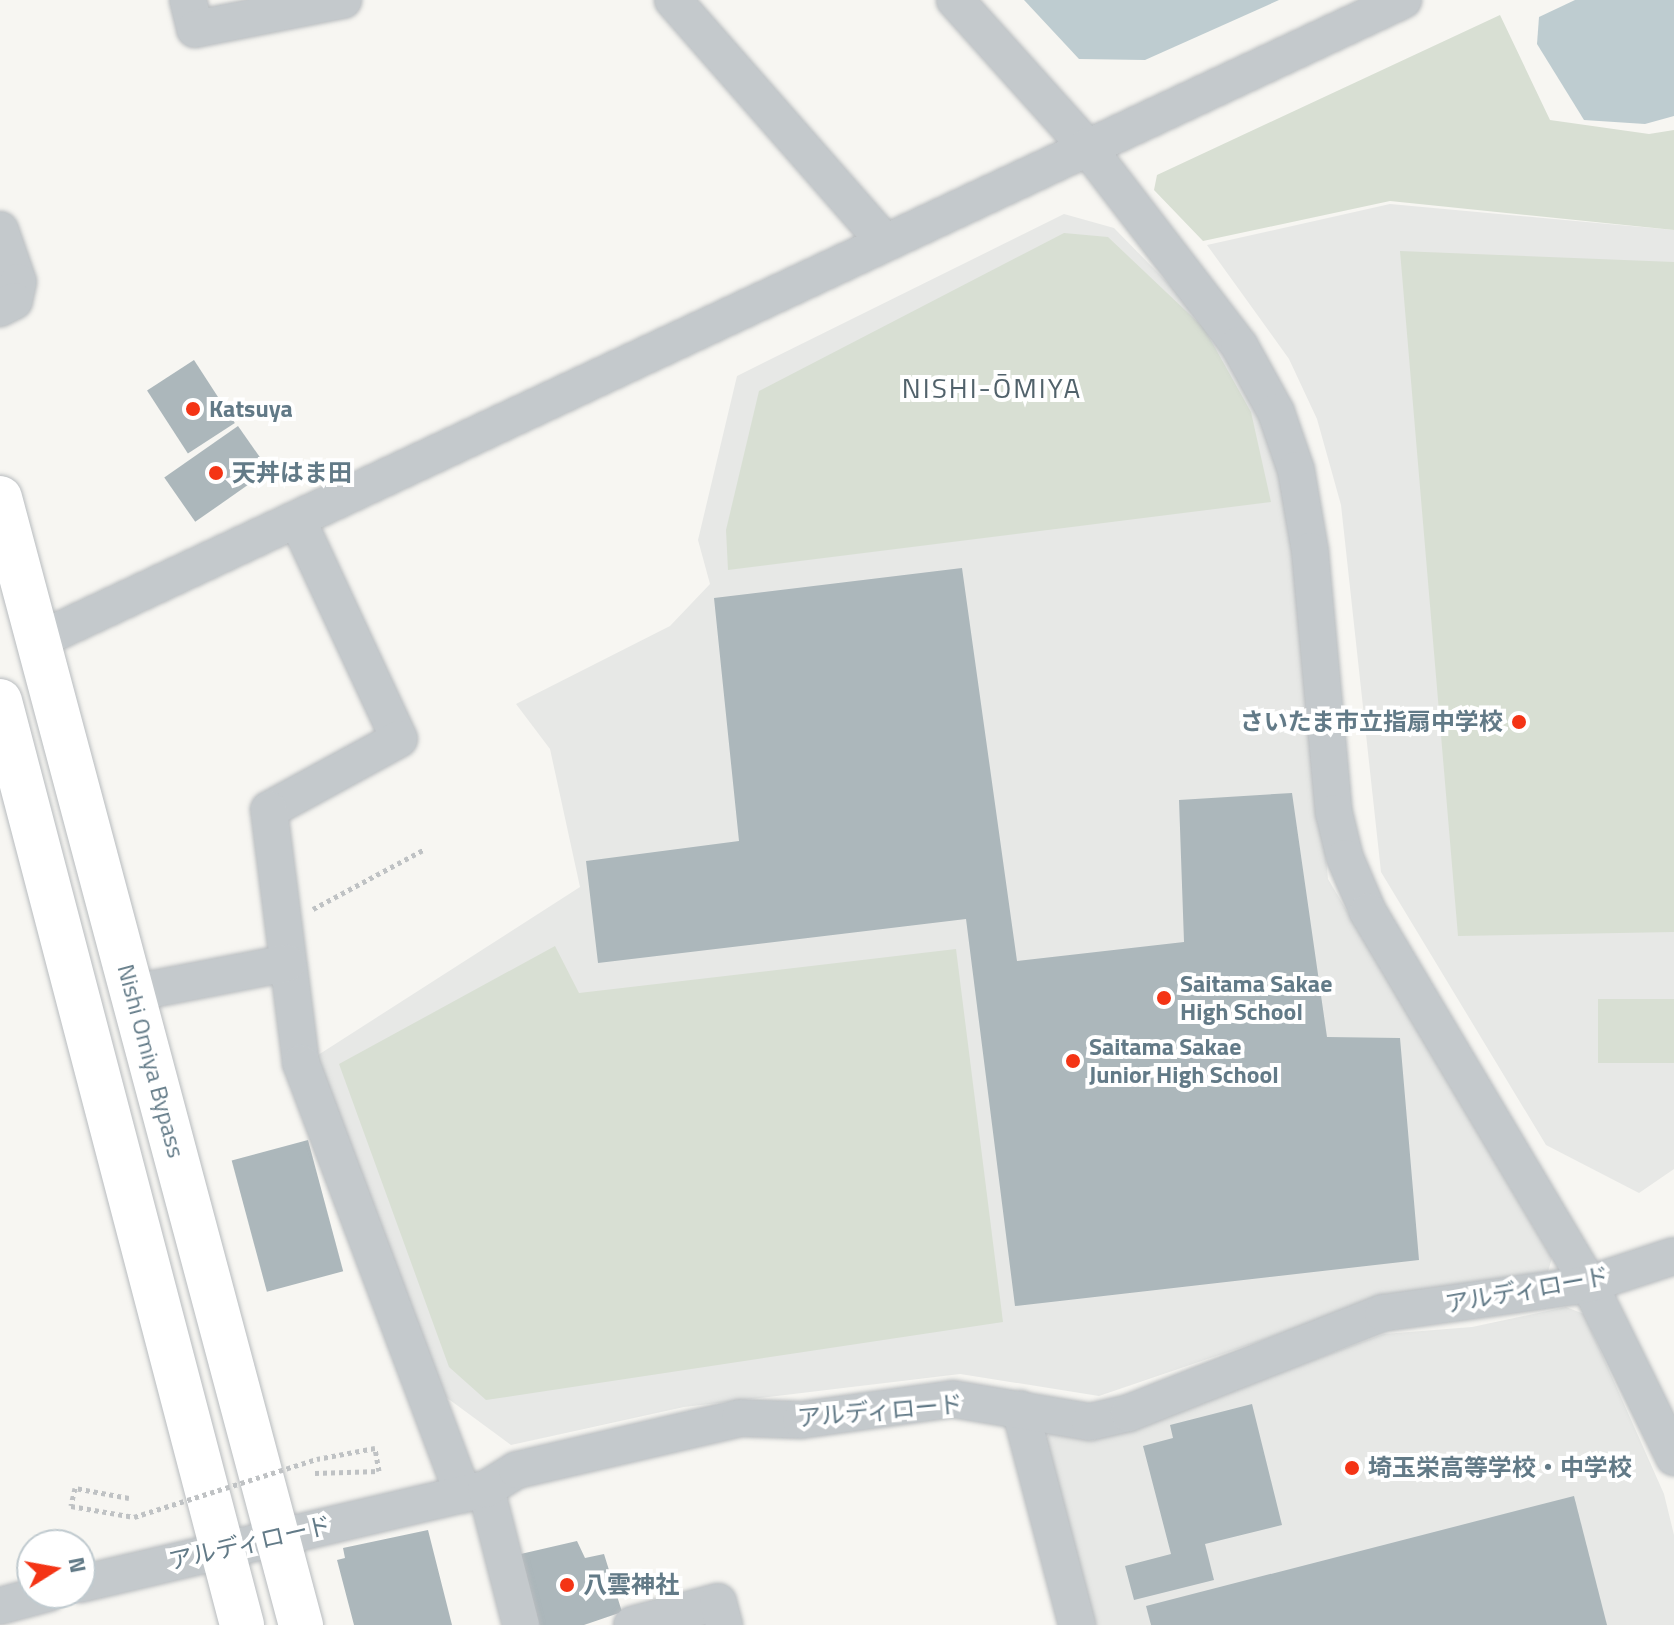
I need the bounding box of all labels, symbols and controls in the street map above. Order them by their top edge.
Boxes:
district label: NISHI-ŌMIYA [902,371,1082,405]
place label: Katsuya [209,395,293,423]
marker: Katsuya [184,400,202,418]
place label: 天丼はま田 [232,459,352,487]
marker: 天丼はま田 [207,464,225,482]
place label: さいたま市立指扇中学校 [1239,708,1503,736]
marker: さいたま市立指扇中学校 [1510,713,1528,731]
street label: Nishi Omiya Bypass [111,961,191,1161]
place label: Saitama Sakae High School [1180,970,1332,1026]
marker: Saitama Sakae High School [1155,989,1173,1007]
place label: Saitama Sakae Junior High School [1089,1033,1279,1089]
marker: Saitama Sakae Junior High School [1064,1052,1082,1070]
street label: アルディロード [1442,1261,1612,1319]
street label: アルディロード [795,1389,965,1433]
place label: 埼玉栄高等学校・中学校 [1368,1454,1632,1482]
marker: 埼玉栄高等学校・中学校 [1343,1459,1361,1477]
street label: アルディロード [165,1510,335,1576]
north arrow [16,1529,96,1609]
text: N [59,1554,96,1576]
place label: 八雲神社 [583,1571,679,1599]
marker: 八雲神社 [558,1576,576,1594]

